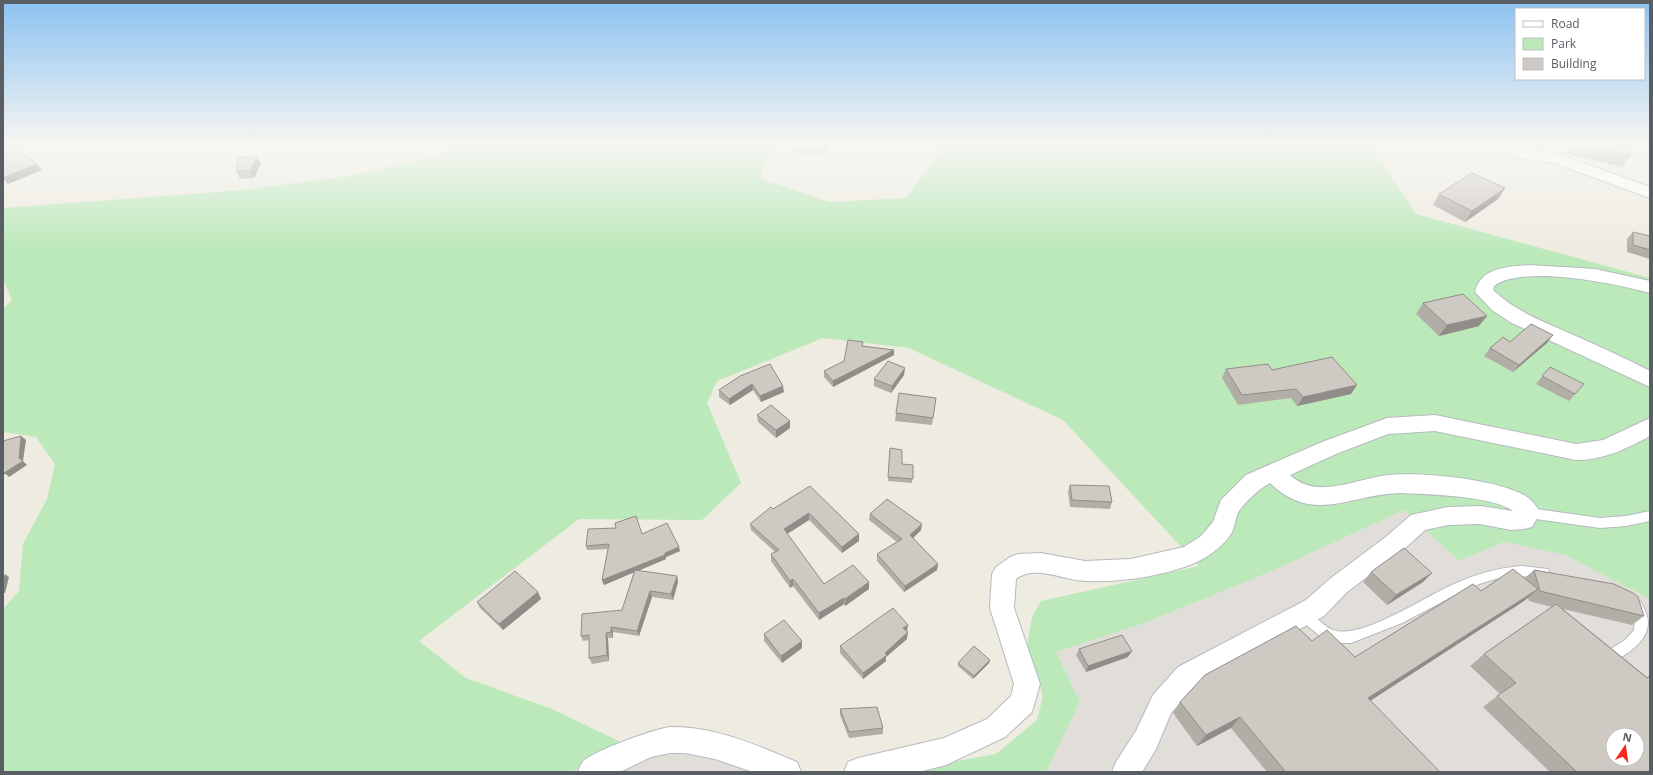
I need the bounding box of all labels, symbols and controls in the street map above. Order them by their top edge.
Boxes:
legend [1515,8,1645,80]
text: Road [1551,15,1580,32]
text: Park [1551,35,1577,52]
text: Building [1551,55,1597,72]
north arrow [1605,727,1645,767]
text: N [1621,728,1633,745]

